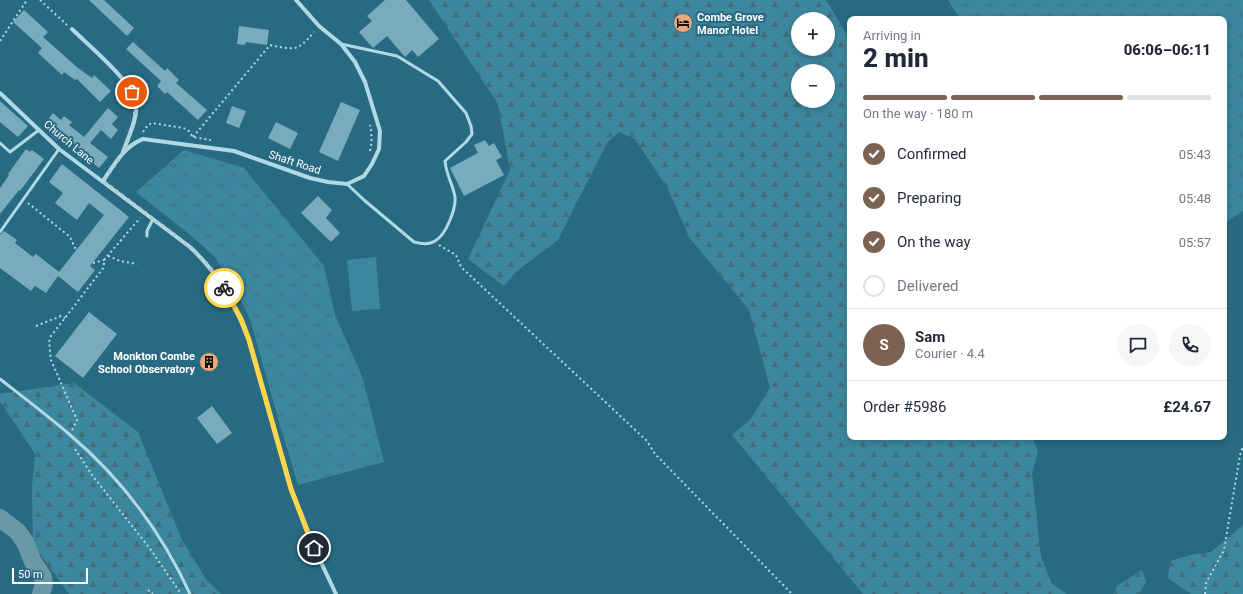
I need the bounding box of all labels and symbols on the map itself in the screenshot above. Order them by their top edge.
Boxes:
place label: Combe Grove Manor Hotel [697,11,764,37]
hotel icon: Combe Grove Manor Hotel [672,12,694,34]
pin [115,75,149,109]
street label: Church Lane [41,118,96,167]
street label: Shaft Road [267,148,323,177]
courier [204,268,244,308]
place label: Monkton Combe School Observatory [98,350,195,376]
building icon: Monkton Combe School Observatory [198,351,220,373]
pin [297,531,331,565]
scale bar [12,566,88,585]

